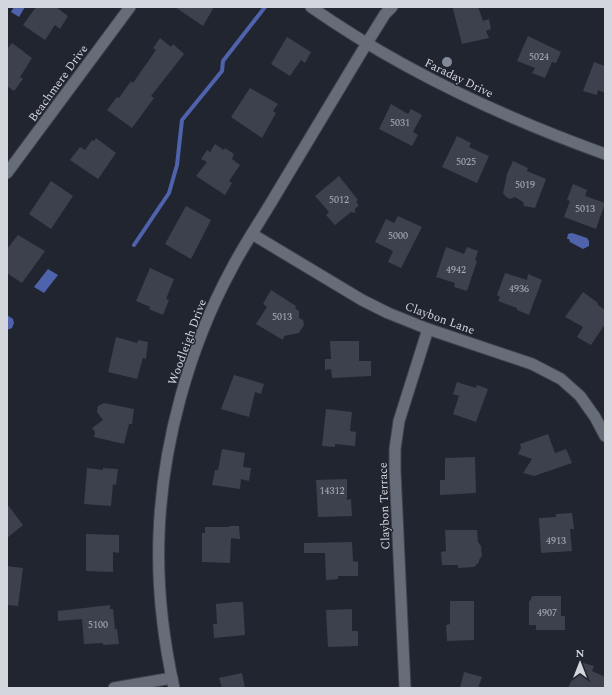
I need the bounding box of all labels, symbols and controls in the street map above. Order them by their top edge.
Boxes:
street label: Beachmere Drive [24,41,93,126]
house number: 5024 [529,49,549,65]
street label: Faraday Drive [421,54,497,103]
house number: 5031 [390,115,410,131]
house number: 5025 [456,154,476,170]
house number: 5019 [515,177,535,193]
house number: 5012 [329,192,349,208]
house number: 5013 [575,201,595,217]
house number: 5000 [388,228,408,244]
house number: 4942 [446,262,466,278]
house number: 4936 [509,281,529,297]
street label: Woodleigh Drive [163,296,212,388]
street label: Claybon Lane [402,297,478,340]
house number: 5013 [272,309,292,325]
street label: Claybon Terrace [373,462,396,550]
house number: 14312 [320,483,345,499]
house number: 4913 [546,533,566,549]
house number: 4907 [537,605,557,621]
house number: 5100 [88,617,108,633]
north arrow [560,643,600,683]
text: N [576,645,585,662]

